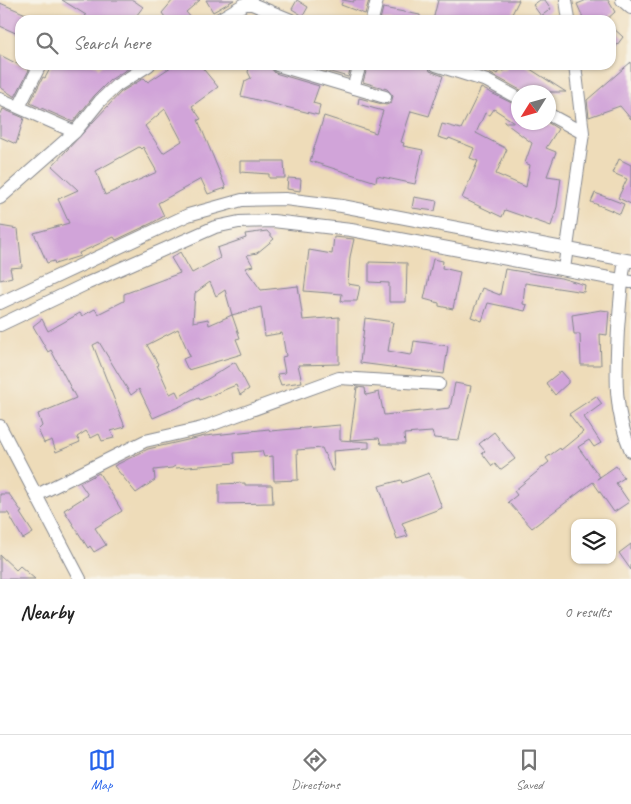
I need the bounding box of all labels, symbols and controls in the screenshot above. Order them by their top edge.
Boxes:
search box [15,15,616,70]
icon: search [33,29,61,57]
text: Search here [73,31,150,55]
north arrow [511,85,556,130]
map controls [571,519,616,564]
button: layers [571,519,616,564]
text: Nearby [20,599,73,625]
text: 0 results [564,602,611,622]
tab: Map [88,746,116,793]
tab: Directions [291,746,340,793]
tab: Saved [515,746,543,793]

